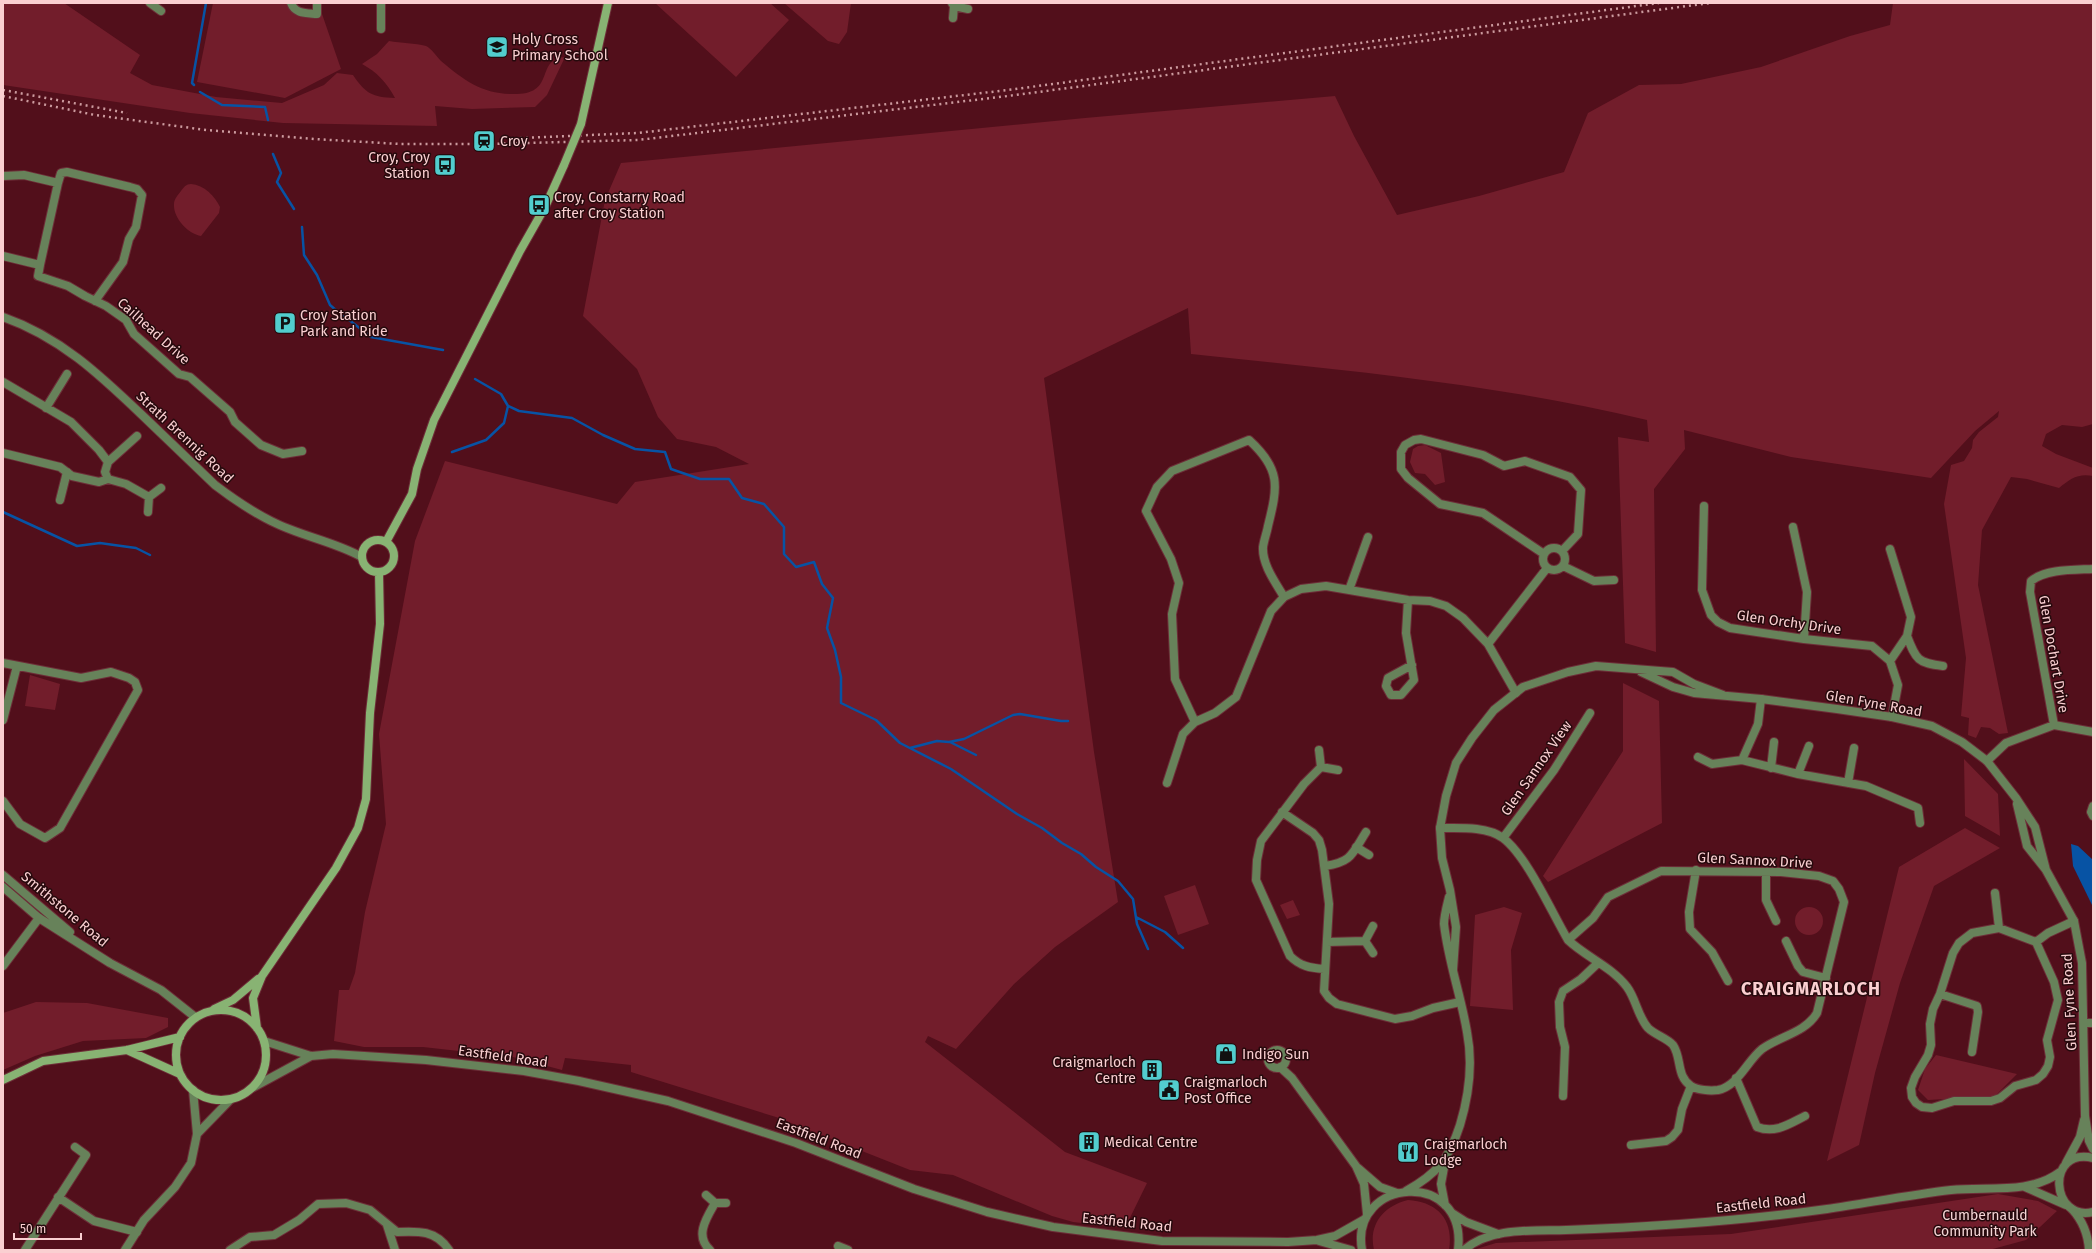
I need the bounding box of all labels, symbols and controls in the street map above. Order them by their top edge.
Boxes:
place label: Holy Cross Primary School [512,31,608,64]
school or university icon: Holy Cross Primary School [484,34,510,60]
station icon: Croy [471,128,497,154]
place label: Croy [500,133,528,150]
place label: Croy, Croy Station [368,149,430,182]
bus stop icon: Croy, Croy Station [432,152,458,178]
place label: Croy, Constarry Road after Croy Station [554,189,685,222]
bus stop icon: Croy, Constarry Road after Croy Station [526,192,552,218]
street label: Cailhead Drive [114,294,193,368]
place label: Croy Station Park and Ride [300,307,388,340]
parking icon: Croy Station Park and Ride [272,310,298,336]
street label: Strath Brennig Road [132,388,237,487]
street label: Glen Dochart Drive [2035,594,2072,714]
street label: Glen Orchy Drive [1736,607,1842,638]
street label: Glen Fyne Road [1824,687,1923,720]
street label: Glen Sannox View [1497,718,1575,819]
street label: Glen Sannox Drive [1697,849,1813,872]
street label: Smithstone Road [18,868,112,951]
street label: Glen Fyne Road [2058,953,2081,1051]
district label: CRAIGMARLOCH [1741,978,1881,1000]
shop icon: Indigo Sun [1213,1041,1239,1067]
street label: Eastfield Road [457,1042,549,1071]
place label: Indigo Sun [1242,1046,1310,1063]
place label: Craigmarloch Centre [1052,1054,1136,1087]
building icon: Craigmarloch Centre [1139,1057,1165,1083]
place label: Craigmarloch Post Office [1184,1074,1268,1107]
public building icon: Craigmarloch Post Office [1156,1077,1182,1103]
street label: Eastfield Road [774,1114,864,1163]
building icon: Medical Centre [1076,1129,1102,1155]
place label: Medical Centre [1104,1134,1198,1151]
place label: Craigmarloch Lodge [1424,1136,1508,1169]
restaurant icon: Craigmarloch Lodge [1395,1139,1421,1165]
street label: Eastfield Road [1715,1190,1807,1217]
park label: Cumbernauld Community Park [1933,1207,2037,1240]
street label: Eastfield Road [1081,1209,1173,1236]
scale bar [14,1215,81,1241]
text: 50 m [20,1222,46,1236]

